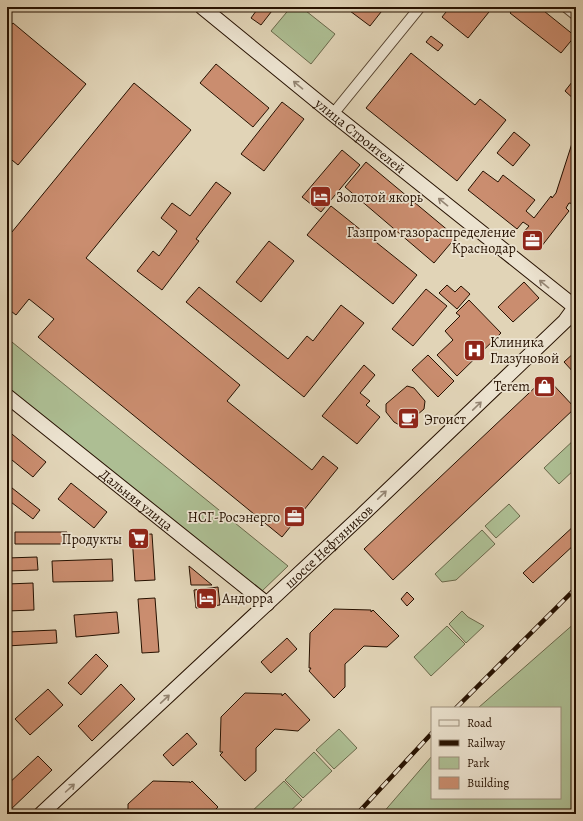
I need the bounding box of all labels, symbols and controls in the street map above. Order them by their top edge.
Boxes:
one-way arrow [293,81,304,90]
street label: улица Строителей [310,93,409,178]
hotel icon: Золотой якорь [308,184,334,210]
place label: Золотой якорь [336,188,423,207]
one-way arrow [437,198,448,207]
place label: Газпром газораспределение Краснодар [347,223,516,258]
office icon: Газпром газораспределение Краснодар [519,227,545,253]
one-way arrow [539,279,550,288]
place label: Клиника Глазуновой [490,333,559,368]
hospital icon: Клиника Глазуновой [461,337,487,363]
shop icon: Terem [532,373,558,399]
place label: Terem [494,377,530,396]
one-way arrow [472,401,482,411]
cafe icon: Эгоист [395,406,421,432]
place label: Эгоист [424,410,466,429]
street label: Дальняя улица [96,465,178,535]
one-way arrow [377,491,387,500]
street label: шоссе Нефтяников [280,500,377,592]
office icon: НСГ-Росэнерго [282,504,308,530]
place label: НСГ-Росэнерго [187,508,280,527]
supermarket icon: Продукты [125,526,151,552]
place label: Продукты [62,530,122,549]
hotel icon: Андорра [194,585,220,611]
place label: Андорра [221,589,274,608]
one-way arrow [160,694,170,704]
legend [431,707,561,799]
text: Road [467,715,493,731]
text: Railway [467,735,506,751]
text: Park [467,755,490,771]
text: Building [467,775,509,791]
one-way arrow [64,783,75,792]

